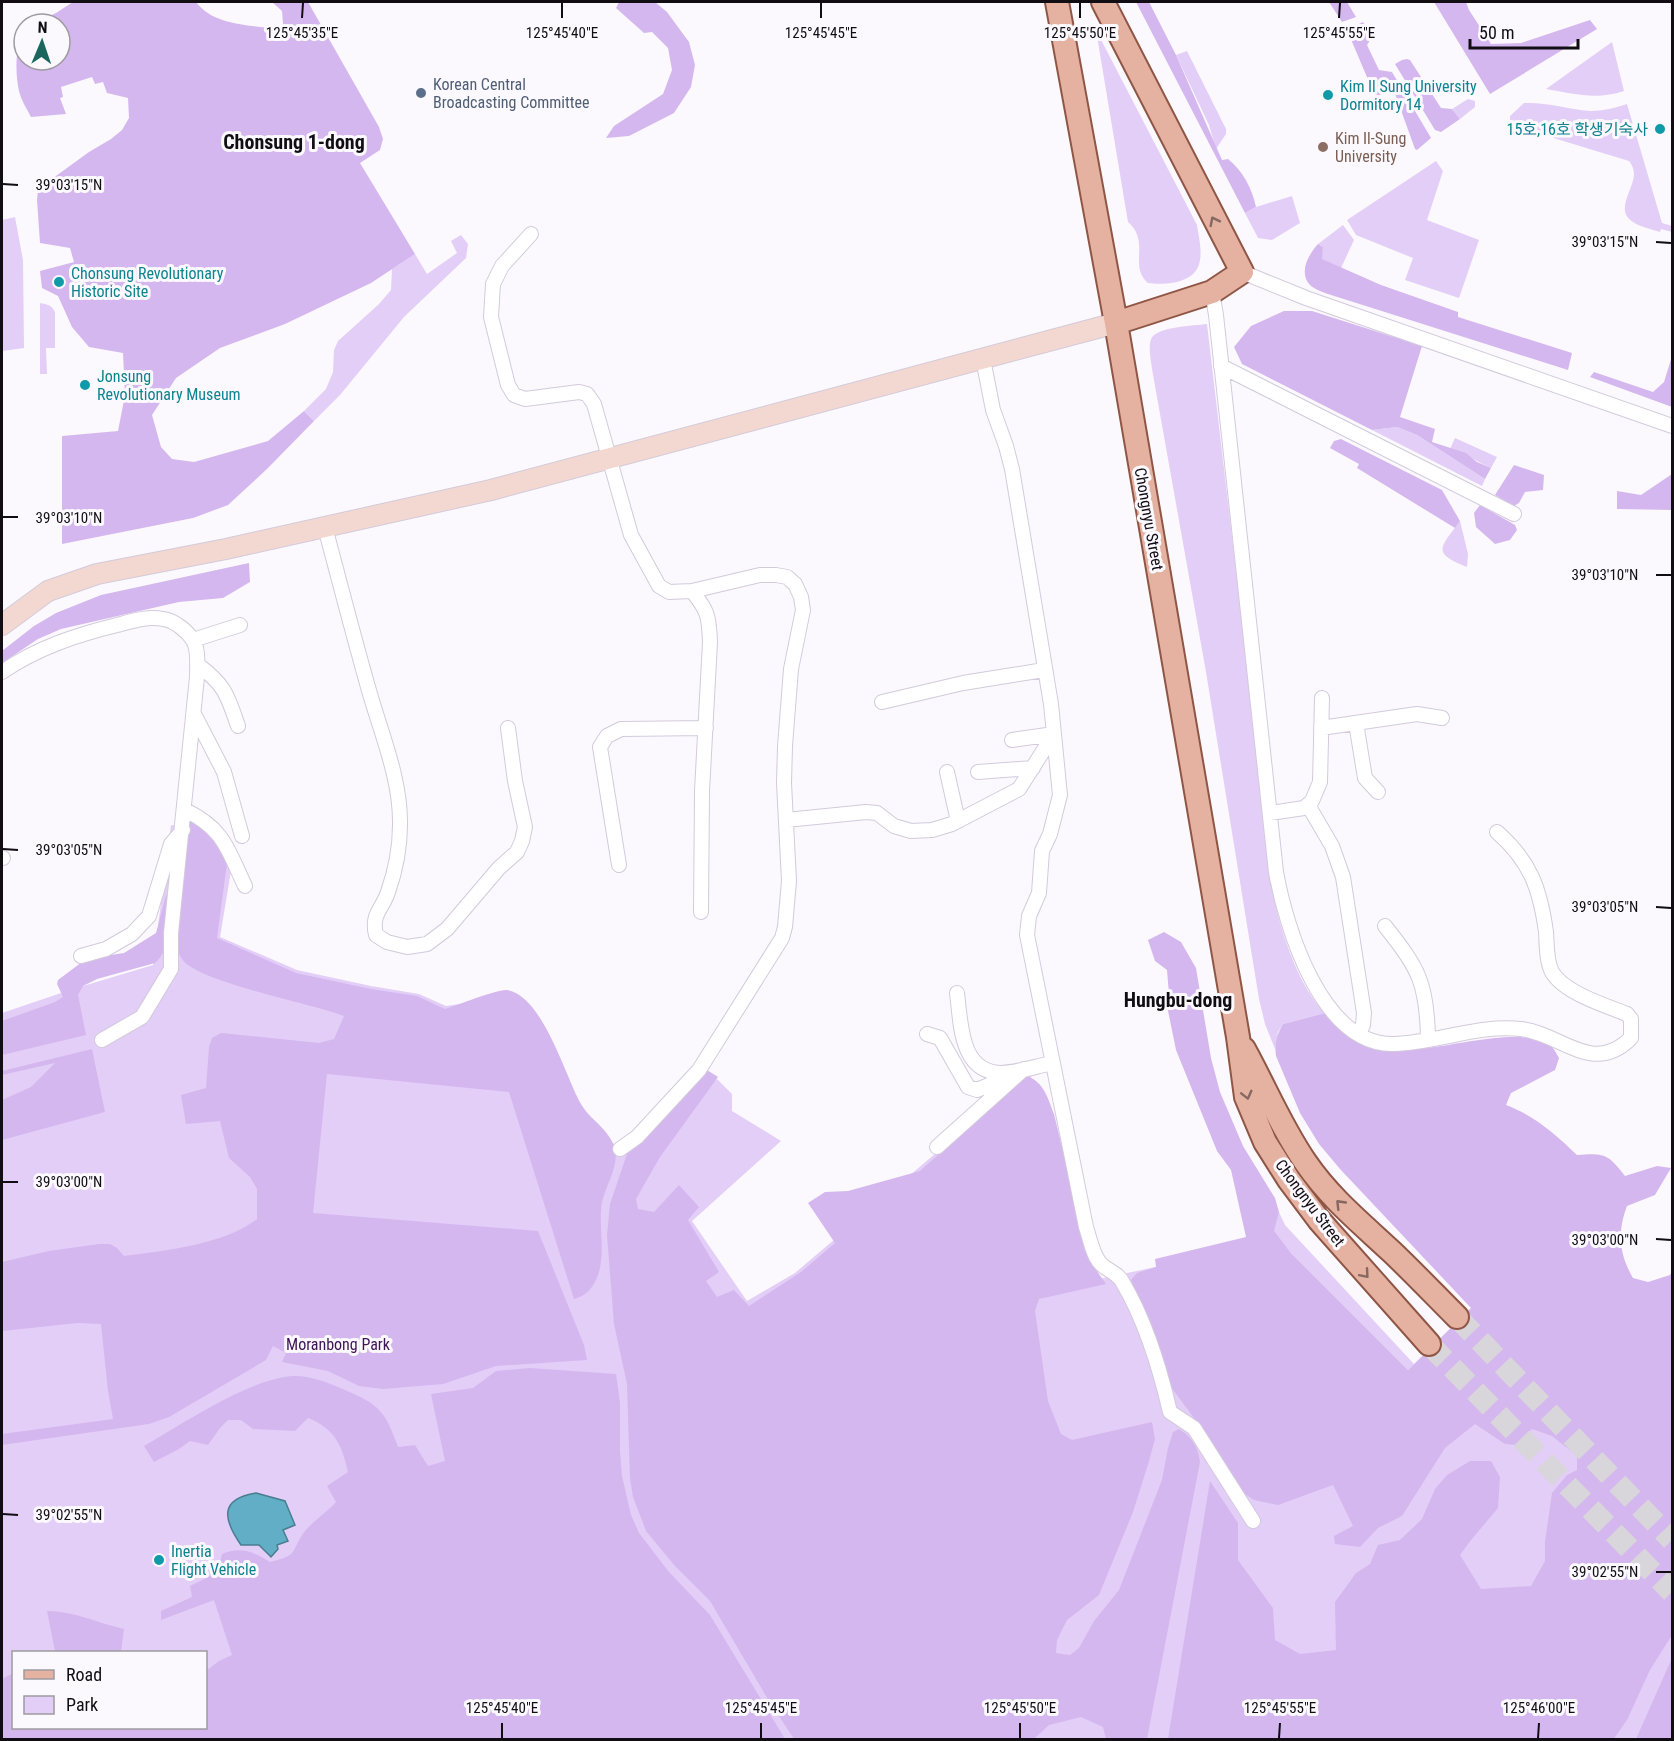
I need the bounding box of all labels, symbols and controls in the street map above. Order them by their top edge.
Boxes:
north arrow [12,12,72,72]
scale bar [1470,12,1578,50]
text: N [37,18,48,37]
text: 50 m [1479,22,1514,43]
text: 125°45'35"E [266,24,338,42]
text: 125°45'40"E [526,24,598,42]
text: 125°45'45"E [785,24,857,42]
text: 125°45'50"E [1044,24,1116,42]
text: 125°45'55"E [1303,24,1375,42]
place label: Korean Central Broadcasting Committee [433,75,590,112]
place label: Kim Il Sung University Dormitory 14 [1340,77,1477,114]
marker: Korean Central Broadcasting Committee [414,86,428,100]
marker: Kim Il Sung University Dormitory 14 [1321,88,1335,102]
place label: 15호,16호 학생기숙사 [1507,120,1648,139]
marker: 15호,16호 학생기숙사 [1653,122,1667,136]
place label: Kim Il-Sung University [1335,129,1406,166]
district label: Chonsung 1-dong [223,130,365,154]
marker: Kim Il-Sung University [1316,140,1330,154]
text: 39°03'15"N [36,176,102,194]
one-way arrow [1210,216,1222,227]
text: 39°03'15"N [1572,233,1638,251]
place label: Chonsung Revolutionary Historic Site [71,264,224,301]
marker: Chonsung Revolutionary Historic Site [52,275,66,289]
place label: Jonsung Revolutionary Museum [97,367,241,404]
marker: Jonsung Revolutionary Museum [78,378,92,392]
street label: Chongnyu Street [1131,466,1167,572]
text: 39°03'10"N [36,509,102,527]
text: 39°03'10"N [1572,566,1638,584]
text: 39°03'05"N [36,841,102,859]
text: 39°03'05"N [1572,898,1638,916]
district label: Hungbu-dong [1124,988,1232,1012]
one-way arrow [1240,1090,1253,1100]
street label: Chongnyu Street [1271,1156,1349,1250]
text: 39°03'00"N [36,1173,102,1191]
one-way arrow [1336,1200,1347,1211]
text: 39°03'00"N [1572,1231,1638,1249]
one-way arrow [1358,1267,1369,1277]
park label: Moranbong Park [286,1335,391,1354]
text: 39°02'55"N [36,1506,102,1524]
place label: Inertia Flight Vehicle [171,1542,256,1579]
marker: Inertia Flight Vehicle [152,1553,166,1567]
text: 39°02'55"N [1572,1563,1638,1581]
legend [12,1651,207,1729]
text: Road [66,1664,102,1685]
text: Park [66,1694,98,1715]
text: 125°45'40"E [466,1699,538,1717]
text: 125°45'45"E [725,1699,797,1717]
text: 125°45'50"E [984,1699,1056,1717]
text: 125°45'55"E [1244,1699,1316,1717]
text: 125°46'00"E [1503,1699,1575,1717]

